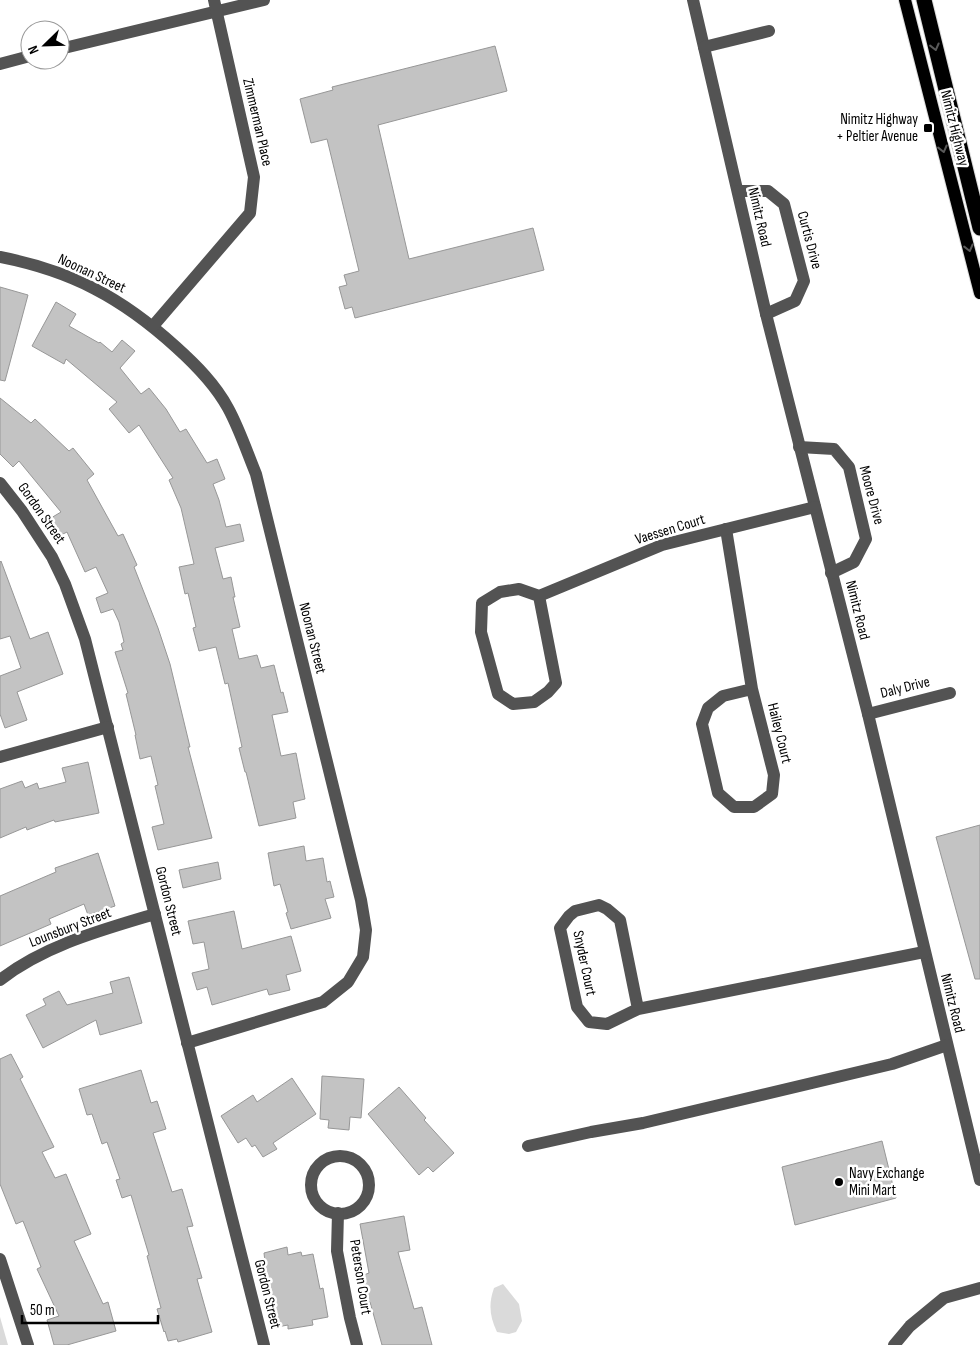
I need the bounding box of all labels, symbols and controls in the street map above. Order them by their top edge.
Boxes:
north arrow [20,20,70,70]
text: N [24,43,43,57]
one-way arrow [929,43,940,52]
street label: Zimmerman Place [238,76,277,168]
street label: Nimitz Highway [936,88,973,168]
place label: Nimitz Highway + Peltier Avenue [836,110,918,146]
marker: Nimitz Highway + Peltier Avenue [922,122,934,134]
one-way arrow [938,144,948,152]
street label: Nimitz Road [743,186,776,249]
street label: Curtis Drive [793,209,826,271]
one-way arrow [963,244,974,253]
street label: Noonan Street [55,249,129,298]
street label: Moore Drive [855,464,888,527]
street label: Gordon Street [14,479,70,548]
street label: Vaessen Court [633,510,708,549]
street label: Nimitz Road [841,579,874,642]
street label: Noonan Street [294,601,331,676]
street label: Daly Drive [878,672,932,703]
street label: Hailey Court [763,701,796,766]
street label: Gordon Street [151,864,186,938]
street label: Lounsbury Street [26,903,114,952]
street label: Snyder Court [568,929,601,998]
street label: Nimitz Road [936,972,969,1035]
place label: Navy Exchange Mini Mart [849,1164,924,1200]
marker: Navy Exchange Mini Mart [833,1176,845,1188]
street label: Peterson Court [345,1238,376,1317]
street label: Gordon Street [250,1257,285,1331]
scale bar [22,1292,159,1324]
text: 50 m [30,1301,55,1320]

